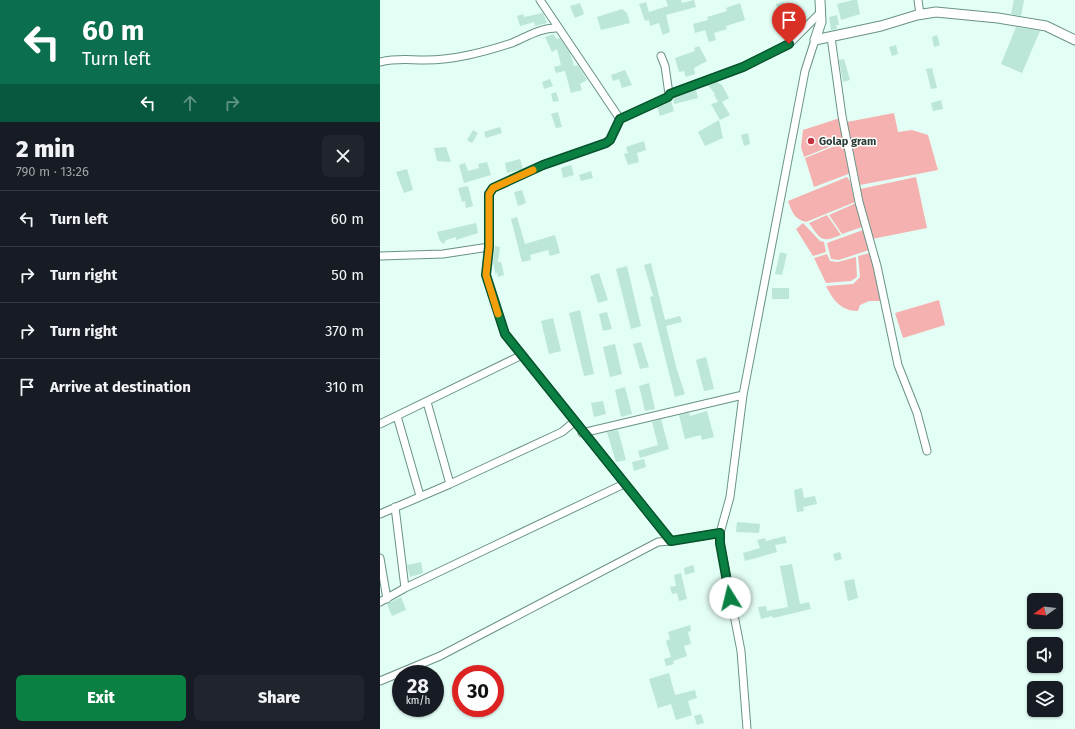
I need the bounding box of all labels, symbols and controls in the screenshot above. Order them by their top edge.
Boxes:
pin [772,3,806,44]
icon: arrive [778,9,800,31]
text: 60 m [82,14,144,47]
icon: left [16,16,68,68]
text: Turn left [82,48,151,70]
icon: left [137,92,159,114]
icon: ahead [179,92,201,114]
icon: right [221,92,243,114]
text: 2 min [16,135,75,163]
button: close [322,135,364,177]
place label: Golap gram [819,135,876,148]
marker: Golap gram [806,136,816,146]
text: 790 m · 13:26 [16,164,89,179]
icon: left [16,208,38,230]
text: Turn left [50,210,108,228]
text: 60 m [331,210,364,228]
icon: right [16,264,38,286]
text: Turn right [50,266,117,284]
text: 50 m [331,266,364,284]
icon: right [16,320,38,342]
text: Turn right [50,322,117,340]
text: 370 m [325,322,364,340]
icon: arrive [16,376,38,398]
text: Arrive at destination [50,378,191,396]
text: 310 m [325,378,364,396]
position arrow [709,577,751,619]
north arrow [1027,593,1063,629]
map controls [1027,593,1063,717]
button: sound [1027,637,1063,673]
speed limit sign: 30 [452,665,504,717]
text: 28 [407,674,429,698]
button: Exit [16,675,186,721]
button: Share [194,675,364,721]
button: layers [1027,681,1063,717]
text: km/h [406,695,430,707]

